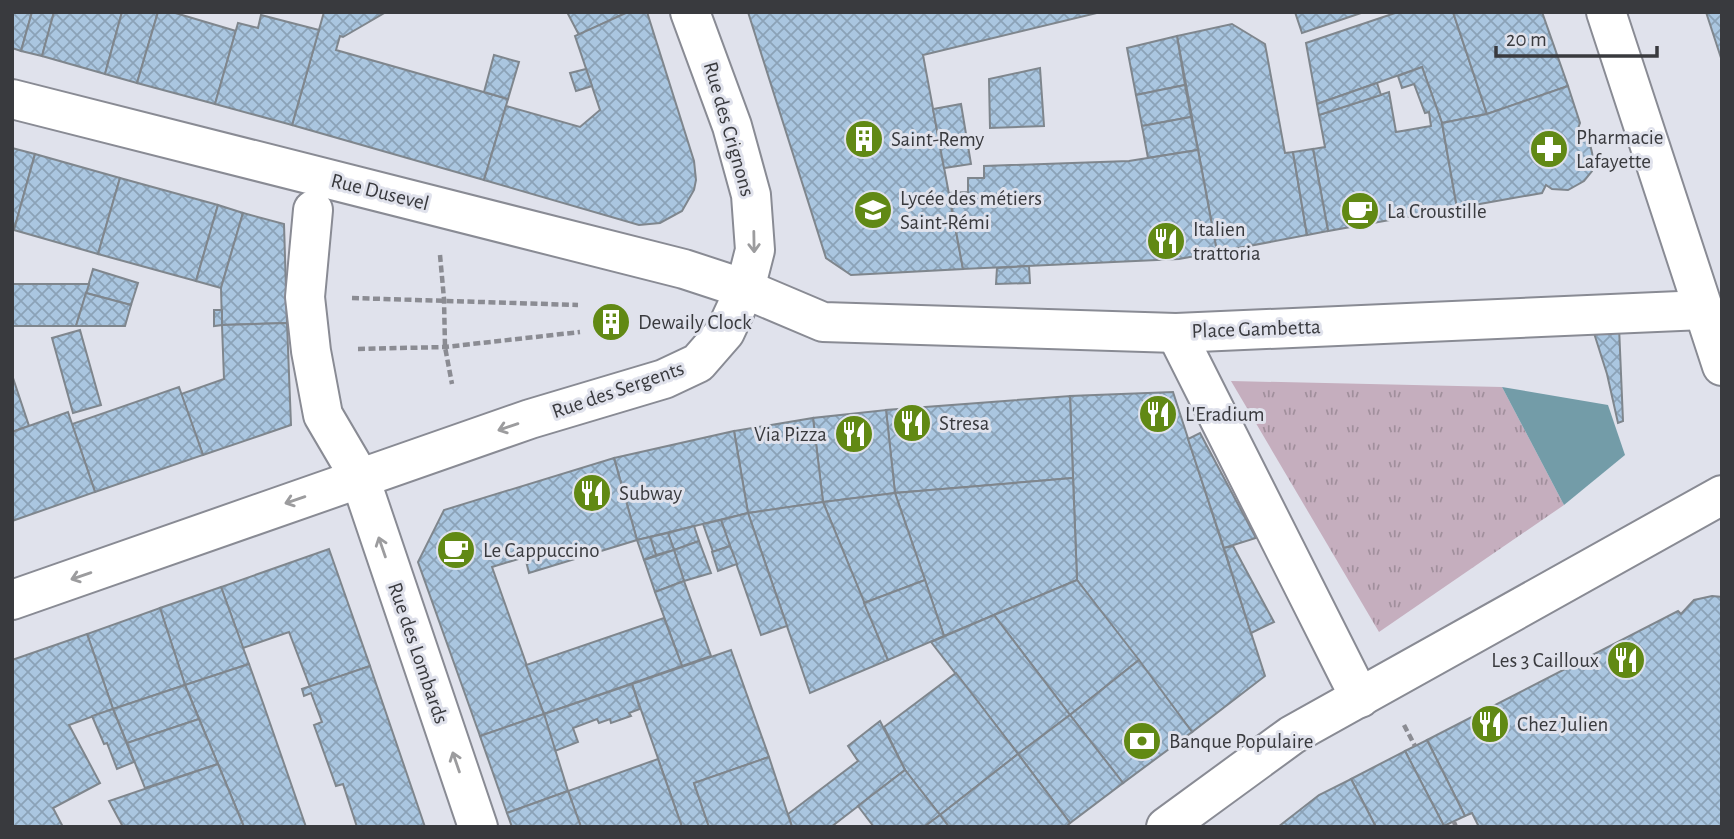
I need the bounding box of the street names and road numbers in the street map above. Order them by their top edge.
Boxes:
street label: Rue des Crignons [700,59,758,199]
street label: Rue Dusevel [329,170,431,214]
street label: Place Gambetta [1191,316,1321,342]
street label: Rue des Sergents [549,358,687,422]
street label: Rue des Lombards [384,580,452,726]

